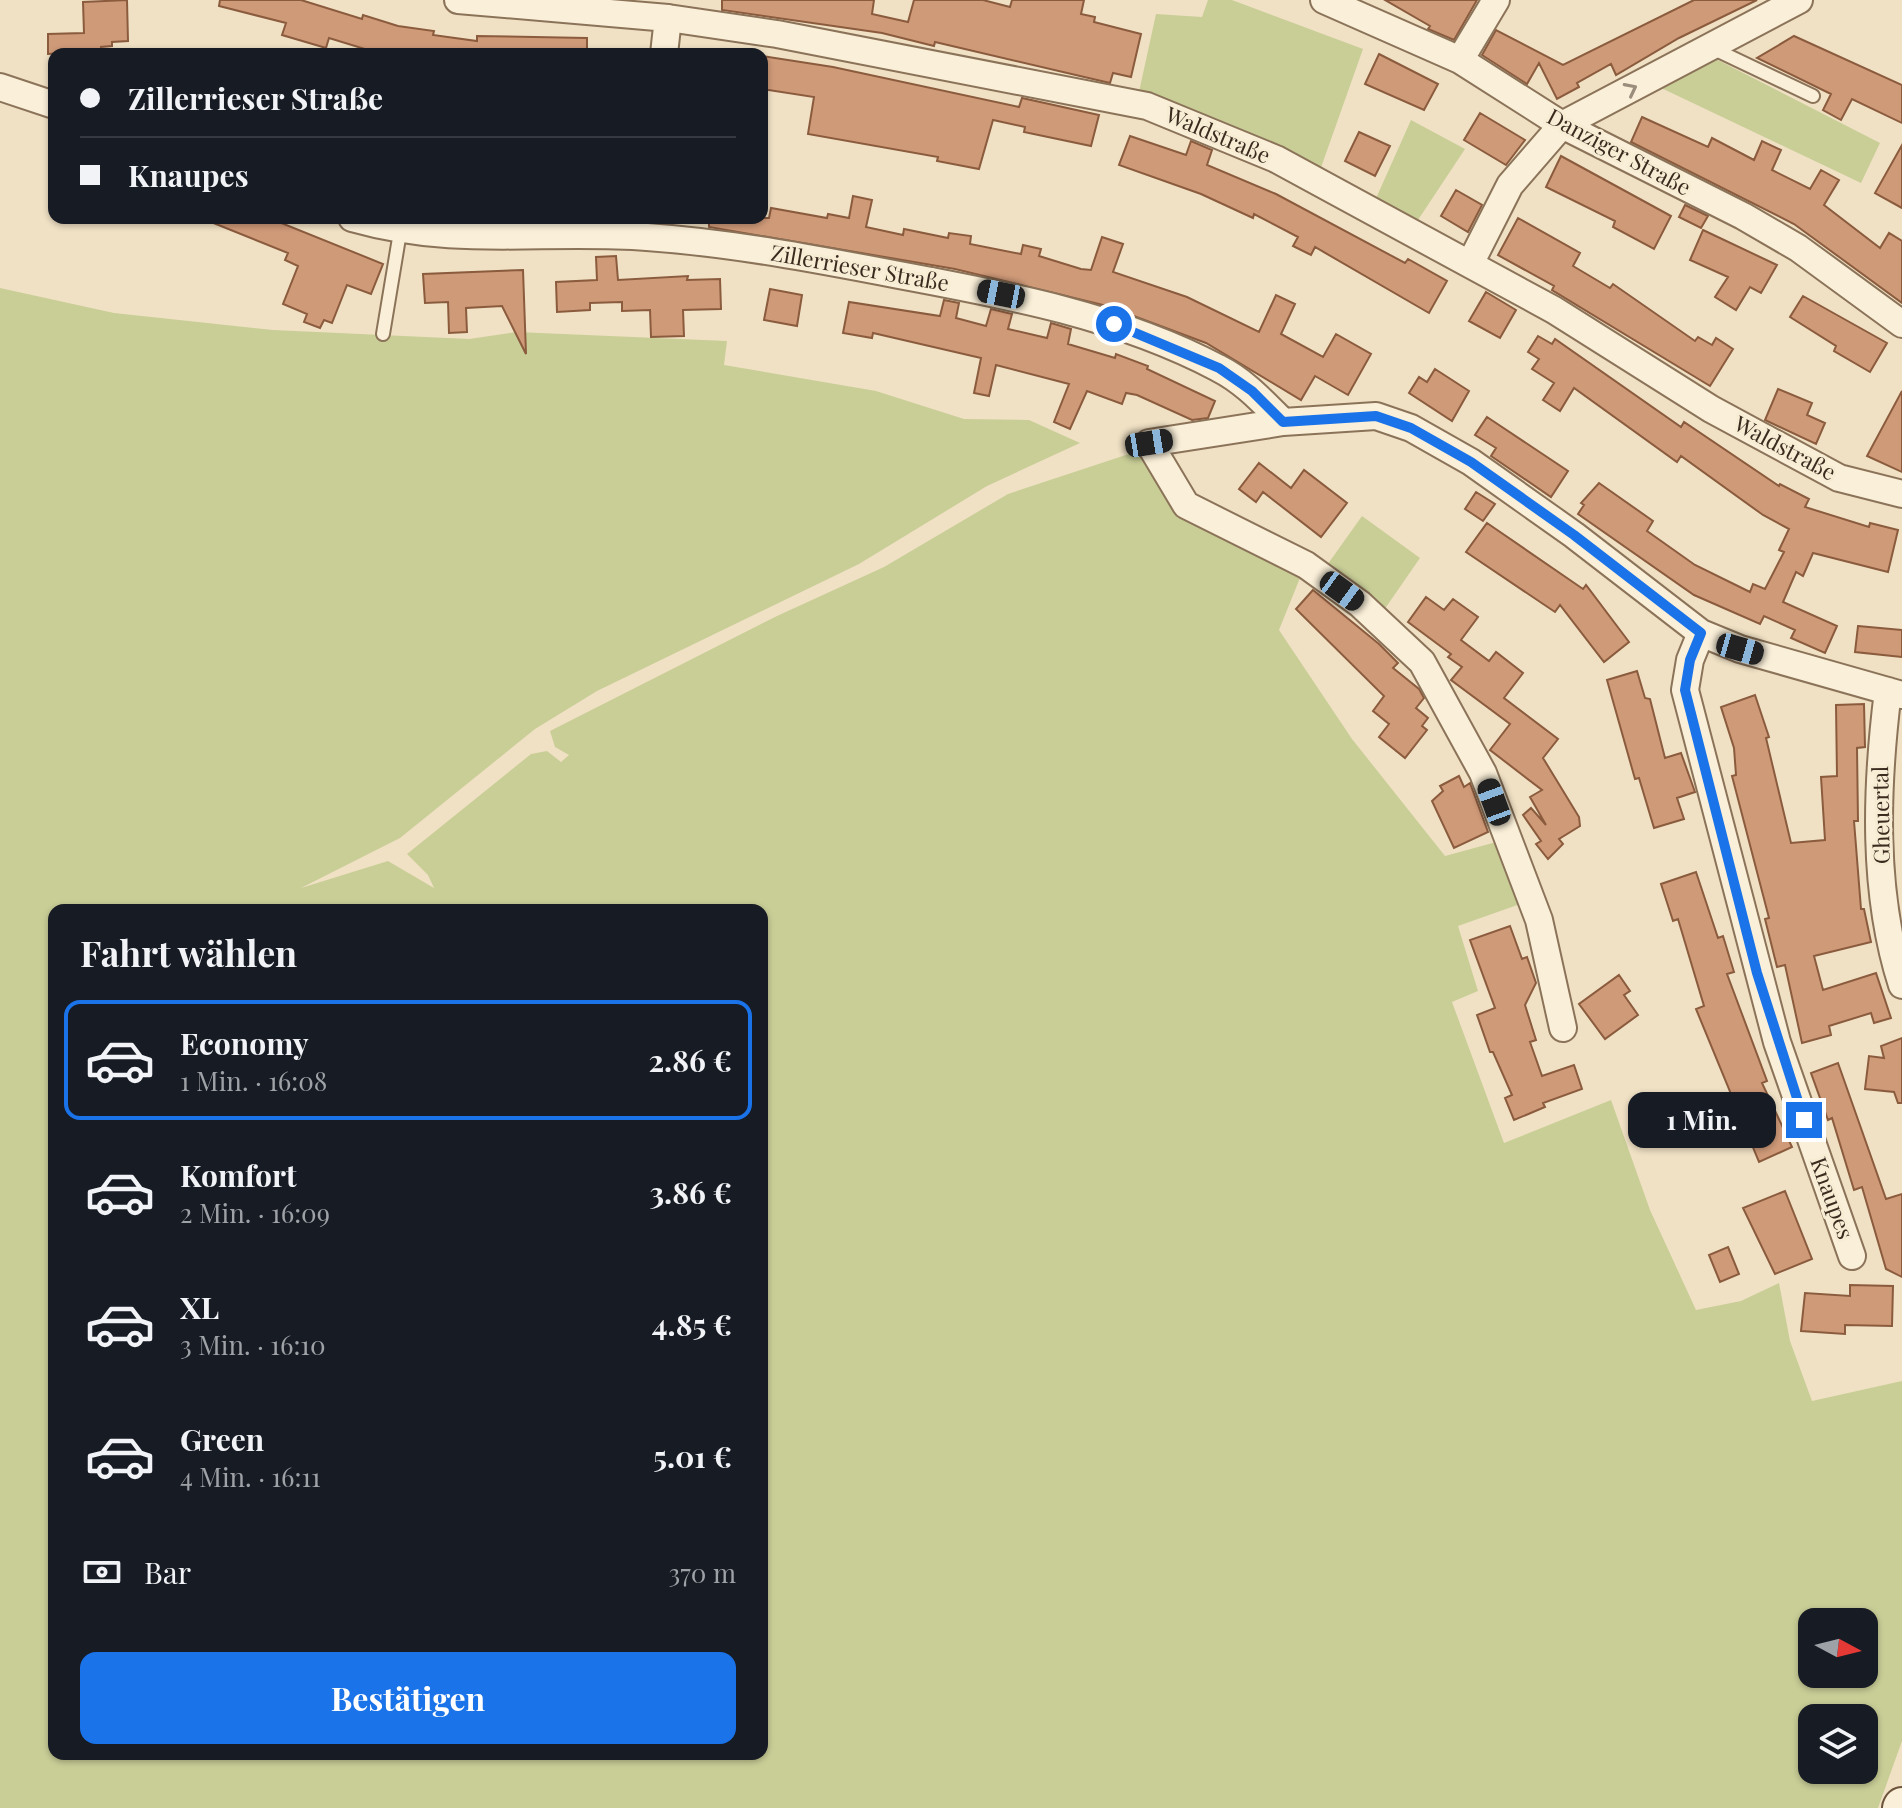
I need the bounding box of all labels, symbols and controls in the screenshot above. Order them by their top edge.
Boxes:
text: Zillerrieser Straße [128,78,383,118]
one-way arrow [1623,83,1638,99]
street label: Waldstraße [1161,98,1275,170]
street label: Danziger Straße [1542,101,1697,202]
text: Knaupes [128,155,249,195]
street label: Zillerrieser Straße [769,237,952,297]
car [975,278,1027,310]
route start [1096,306,1132,342]
street label: Waldstraße [1729,407,1842,486]
car [1123,427,1175,459]
car [1316,567,1368,615]
car [1714,631,1766,667]
street label: Gheuertal [1864,766,1896,864]
car [1475,775,1513,829]
text: Fahrt wählen [80,928,297,976]
text: Economy [180,1023,309,1063]
icon: car [84,1024,156,1096]
text: 2.86 € [648,1040,732,1080]
text: 1 Min. · 16:08 [180,1063,327,1098]
callout: 1 Min. [1628,1092,1776,1148]
text: 1 Min. [1666,1102,1738,1137]
route end [1786,1102,1822,1138]
street label: Knaupes [1804,1153,1862,1243]
text: Komfort [180,1155,297,1195]
icon: car [84,1156,156,1228]
text: 3.86 € [649,1172,732,1212]
text: 2 Min. · 16:09 [180,1195,330,1230]
text: XL [180,1287,219,1327]
icon: car [84,1288,156,1360]
text: 4.85 € [652,1304,732,1344]
text: 3 Min. · 16:10 [180,1327,326,1362]
text: Green [180,1419,264,1459]
icon: car [84,1420,156,1492]
text: 5.01 € [653,1436,732,1476]
text: 4 Min. · 16:11 [180,1459,321,1494]
icon: cash [80,1550,124,1594]
text: Bar [144,1552,191,1592]
text: 370 m [669,1555,736,1590]
north arrow [1798,1608,1878,1688]
map controls [1798,1608,1878,1784]
button: Bestätigen [80,1652,736,1744]
button: layers [1798,1704,1878,1784]

